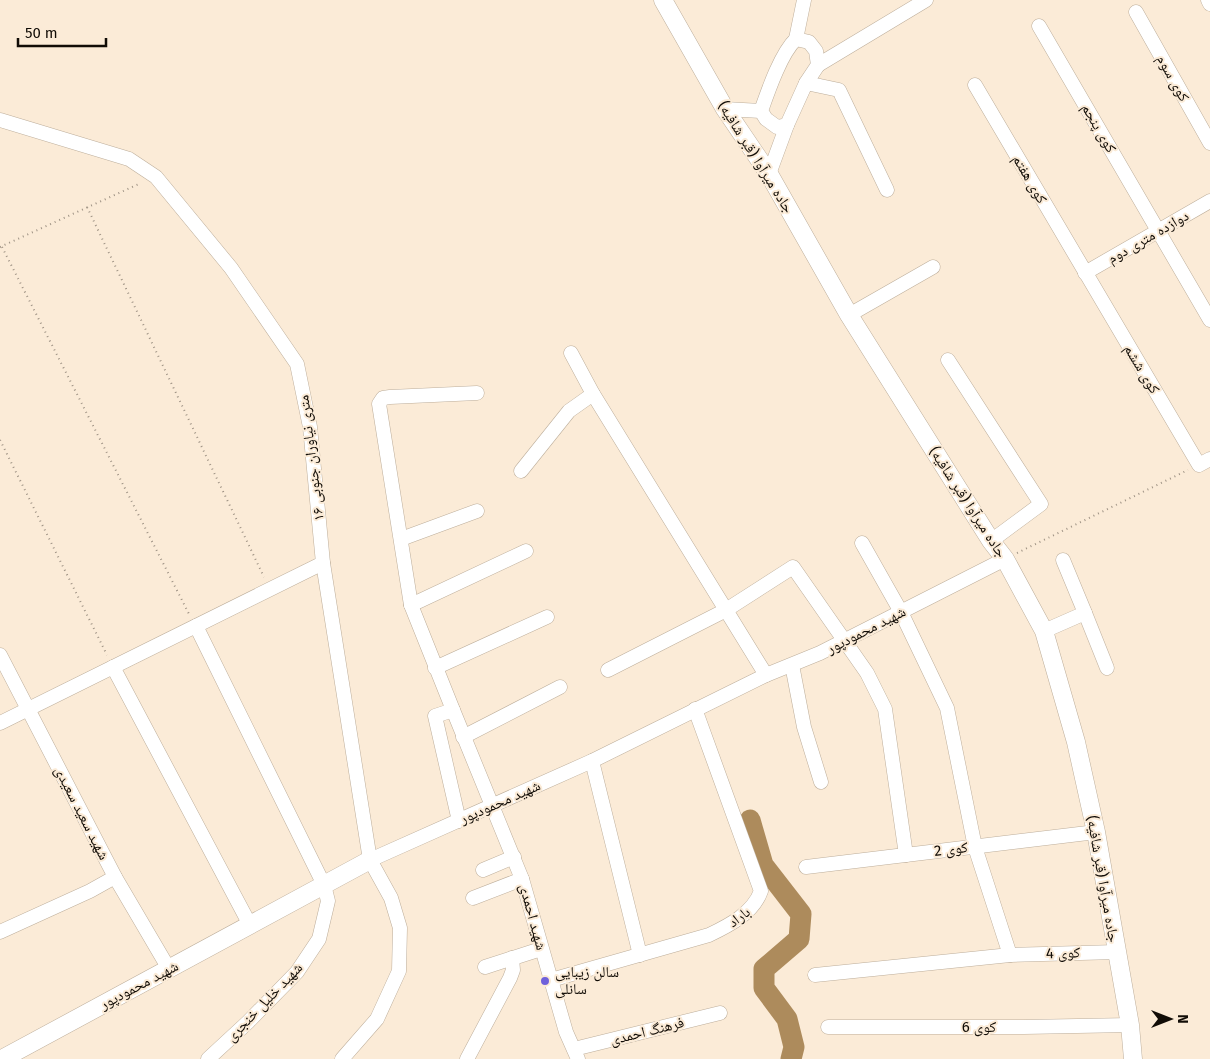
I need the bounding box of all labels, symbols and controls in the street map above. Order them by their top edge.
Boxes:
scale bar [18,15,105,47]
text: 50 m [25,24,58,42]
street label: کوی سوم [1152,51,1193,105]
street label: جاده میرآوا (قبر شافیه) [714,98,798,217]
street label: کوی پنجم [1077,100,1120,156]
street label: کوی هفتم [1008,151,1051,207]
street label: دوازده متری دوم [1104,206,1192,268]
street label: کوی ششم [1119,341,1164,397]
street label: ۱۶ متری نیاوران جنوبی [294,394,329,522]
street label: جاده میرآوا (قبر شافیه) [925,443,1011,561]
street label: شهید محمودپور [823,602,909,658]
street label: شهید سعید سعیدی [50,763,113,863]
street label: شهید محمودپور [456,776,543,828]
street label: جاده میرآوا (قبر شافیه) [1083,814,1123,944]
street label: کوی 2 [933,838,969,861]
street label: شهید احمدی [515,882,550,952]
street label: باراد [724,903,754,931]
street label: کوی 4 [1045,943,1081,964]
street label: شهید محمودپور [96,957,181,1014]
street label: شهید خلیل خنجری [222,959,307,1046]
place label: سالن زیبایی سانلی [555,963,619,999]
marker: سالن زیبایی سانلی [539,975,551,987]
north arrow [1145,994,1195,1044]
street label: فرهنگ احمدی [608,1013,686,1050]
text: N [1174,1014,1191,1024]
street label: کوی 6 [962,1018,996,1037]

